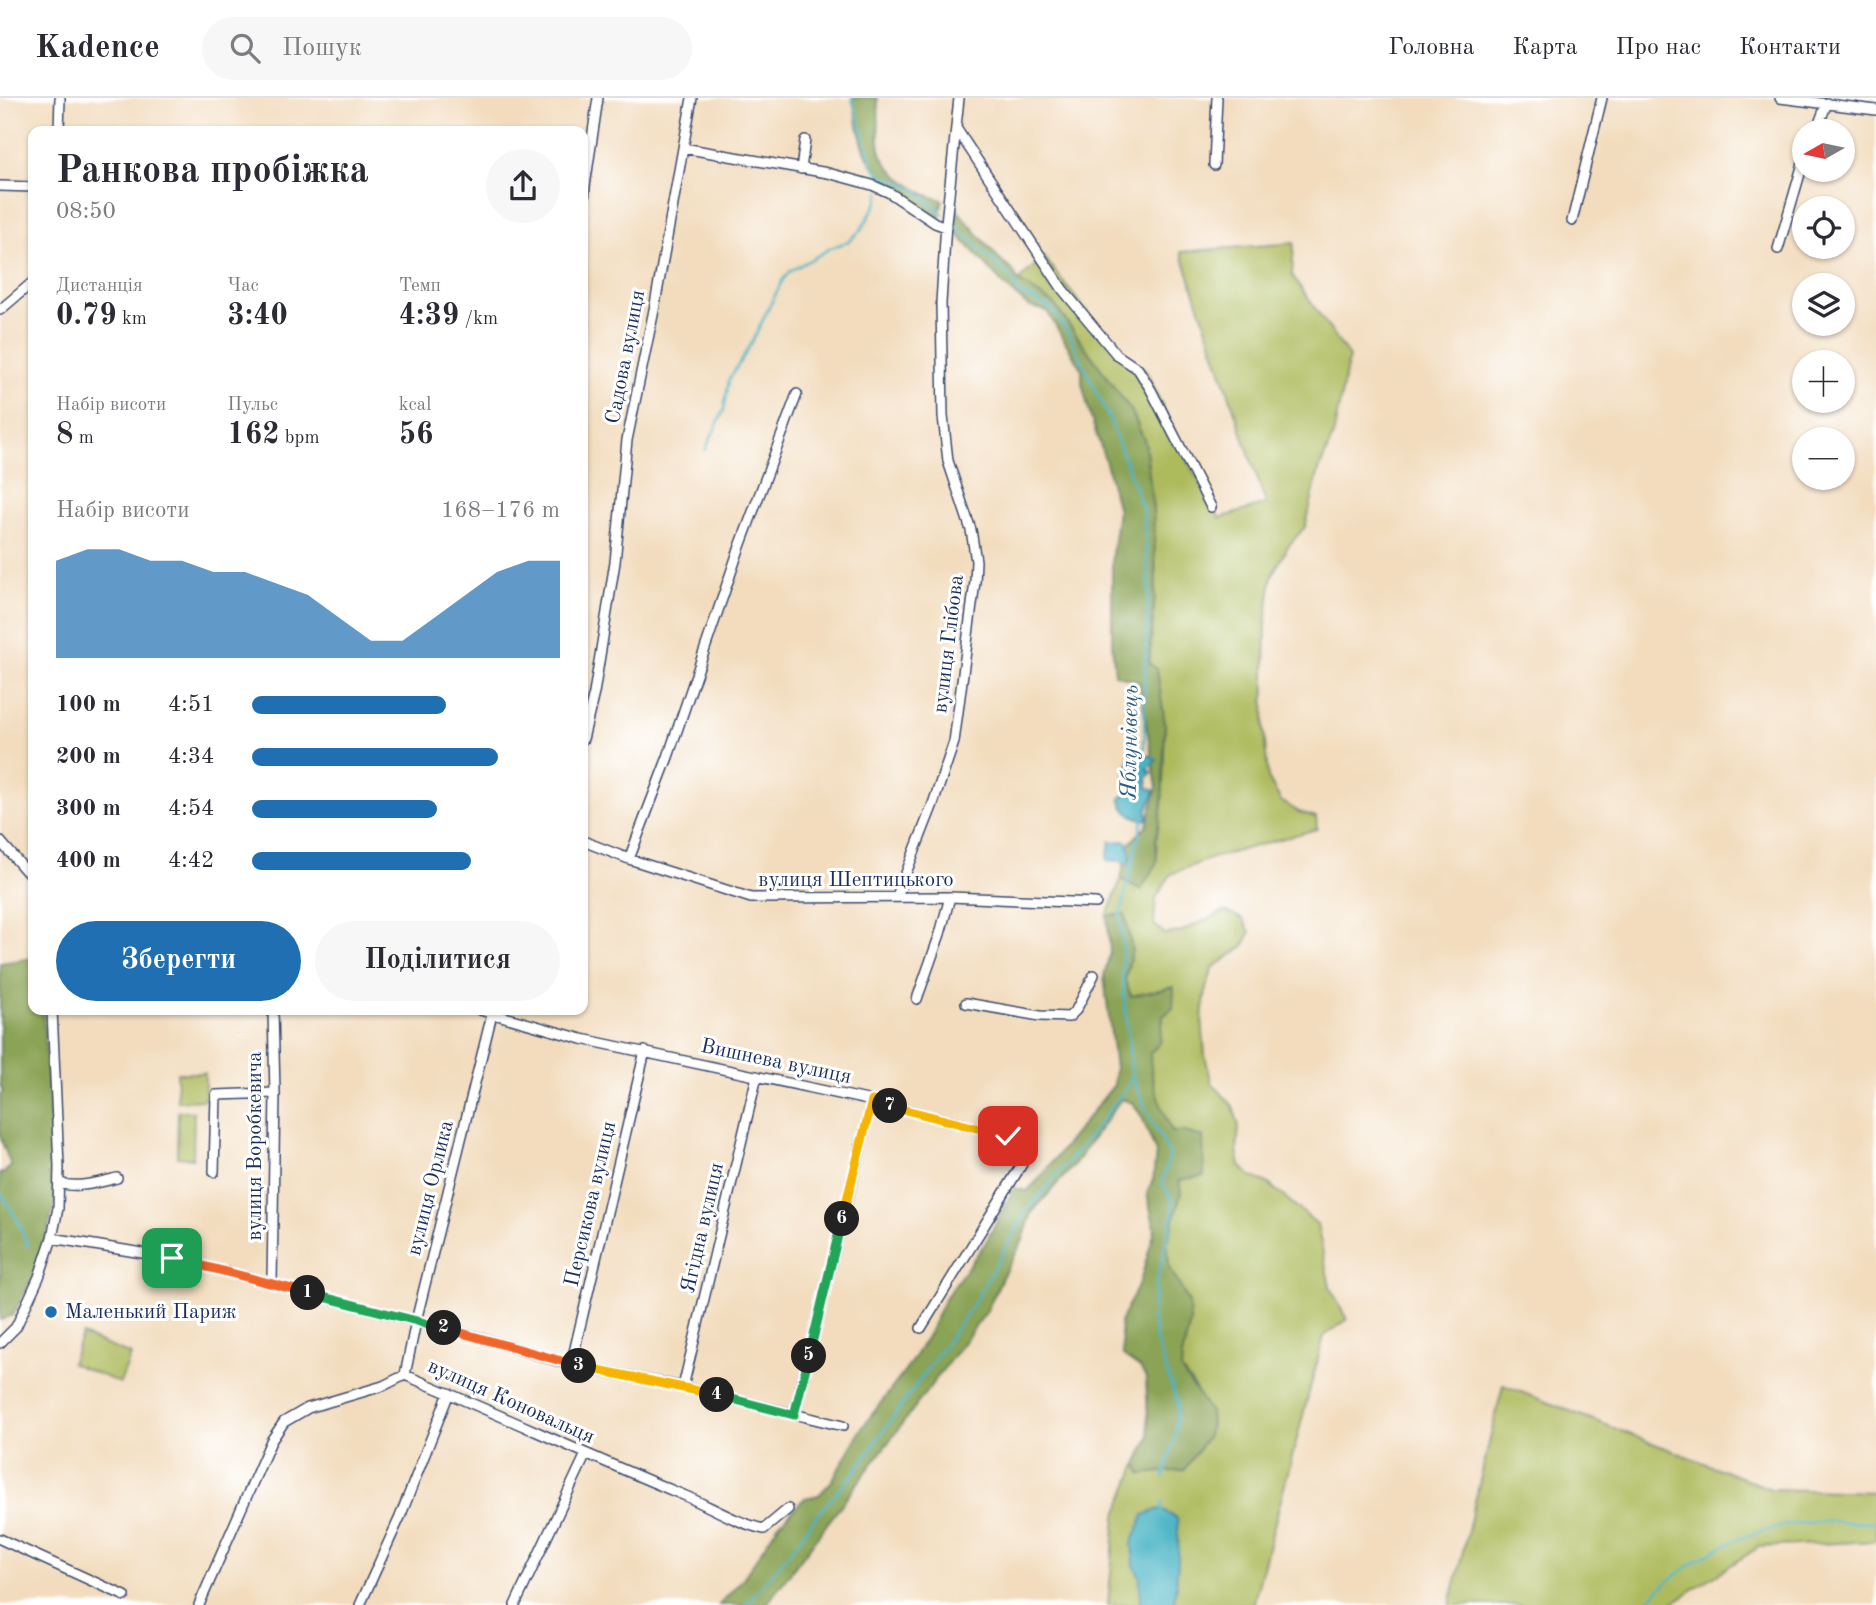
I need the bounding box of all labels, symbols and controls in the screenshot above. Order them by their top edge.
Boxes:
search box [202,17,692,80]
icon: search [226,29,264,67]
text: Kadence [35,32,160,65]
text: Пошук [282,35,362,61]
text: Головна [1388,36,1475,60]
text: Карта [1513,36,1578,60]
text: Про нас [1616,36,1701,60]
text: Контакти [1739,36,1841,60]
north arrow [1792,119,1855,182]
map controls [1792,119,1855,490]
button: share [486,149,560,223]
text: Ранкова пробіжка [56,153,369,191]
button: locate [1792,196,1855,259]
text: 08:50 [56,200,116,223]
button: layers [1792,273,1855,336]
text: Дистанція [56,277,143,296]
text: Час [227,277,259,296]
text: Темп [399,277,441,296]
street label: Садова вулиця [603,288,649,426]
text: 0.79 [56,301,117,331]
text: 3:40 [227,301,288,331]
text: 4:39 [399,301,459,331]
text: km [117,310,147,329]
text: /km [459,310,498,329]
button: + [1792,350,1855,413]
text: Набір висоти [56,396,166,415]
text: Пульс [227,396,278,415]
text: kcal [399,396,431,415]
text: 8 [56,420,73,450]
text: 162 [227,420,280,450]
text: 56 [399,420,433,450]
button: − [1792,427,1855,490]
text: m [73,429,94,448]
text: bpm [280,429,320,448]
text: Набір висоти [56,499,190,522]
text: 168–176 m [441,499,560,522]
street label: вулиця Глібова [930,574,968,714]
water label: Яблунівець [1117,684,1144,800]
text: 100 m [56,693,121,716]
text: 4:51 [168,693,214,716]
text: 200 m [56,745,121,768]
text: 4:34 [168,745,214,768]
text: 300 m [56,797,121,820]
text: 4:54 [168,797,214,820]
text: 400 m [56,849,121,872]
text: 4:42 [168,849,214,872]
street label: вулиця Шептицького [758,870,954,891]
button: Зберегти [56,921,301,1001]
button: Поділитися [315,921,560,1001]
street label: Вишнева вулиця [699,1036,853,1088]
street label: вулиця Воробкевича [245,1051,266,1241]
pin: 7 [872,1088,908,1124]
text: 7 [884,1096,895,1115]
pin [978,1106,1038,1166]
icon: check [989,1117,1027,1155]
street label: вулиця Орлика [404,1118,458,1258]
street label: Персикова вулиця [562,1119,620,1289]
street label: Ягідна вулиця [678,1161,728,1295]
pin: 6 [824,1202,860,1236]
text: 6 [836,1209,847,1228]
pin [142,1228,202,1288]
icon: arrive [153,1239,191,1277]
pin: 1 [290,1276,326,1310]
text: 1 [302,1283,313,1302]
place label: Маленький Париж [65,1302,237,1323]
marker: Маленький Париж [43,1304,59,1320]
pin: 2 [426,1310,462,1346]
text: 2 [438,1318,449,1337]
pin: 5 [792,1338,826,1374]
text: 5 [803,1346,814,1365]
pin: 3 [562,1348,596,1384]
street label: вулиця Коновальця [425,1356,598,1448]
text: 3 [573,1356,584,1375]
pin: 4 [700,1378,734,1412]
text: 4 [711,1385,722,1404]

